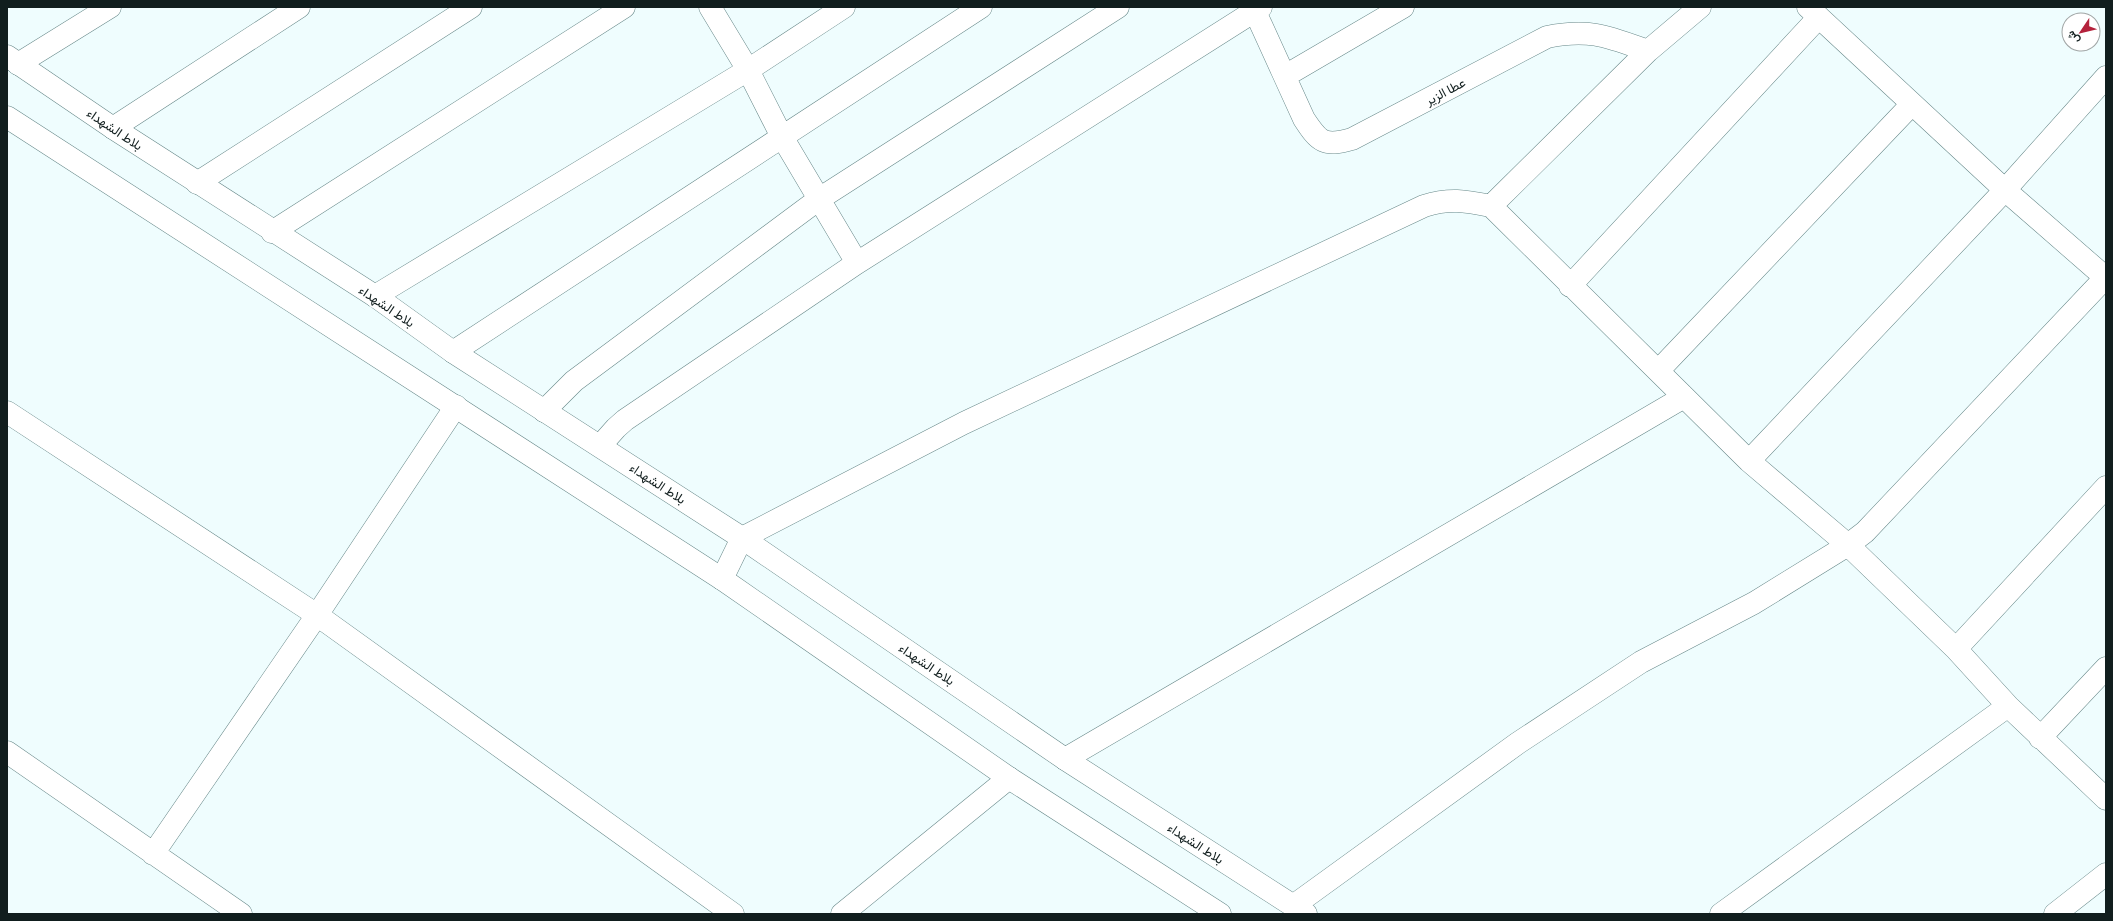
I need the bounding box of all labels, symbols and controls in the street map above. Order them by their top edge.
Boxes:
north arrow [2061,12,2101,52]
text: ش [2063,28,2082,47]
street label: عطا الزير [1421,74,1468,110]
street label: بلاط الشهداء [84,105,146,154]
street label: بلاط الشهداء [356,282,418,331]
street label: بلاط الشهداء [626,459,689,508]
street label: بلاط الشهداء [896,640,958,689]
street label: بلاط الشهداء [1164,819,1227,868]

